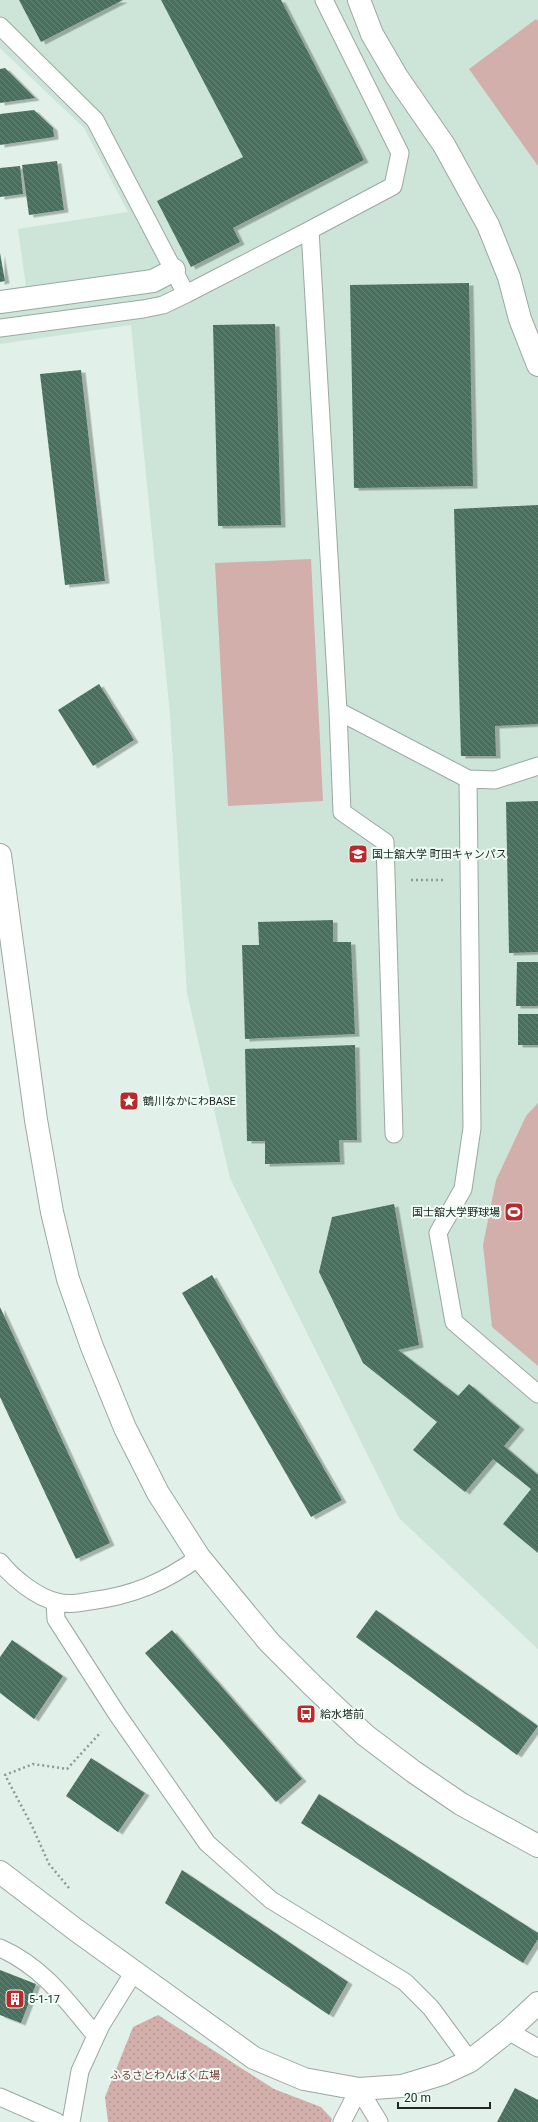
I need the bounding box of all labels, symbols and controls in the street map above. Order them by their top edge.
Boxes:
school or university icon: 国士舘大学 町田キャンパス [347,843,369,865]
place label: 国士舘大学 町田キャンパス [372,848,507,861]
place icon: 鶴川なかにわBASE [118,1090,140,1112]
place label: 鶴川なかにわBASE [143,1095,236,1108]
sports icon: 国士舘大学野球場 [503,1201,525,1223]
place label: 国士舘大学野球場 [412,1206,500,1219]
bus stop icon: 給水塔前 [295,1703,317,1725]
place label: 給水塔前 [320,1708,364,1721]
building icon: 5-1-17 [4,1988,26,2010]
place label: 5-1-17 [29,1993,60,2006]
park label: ふるさとわんぱく広場 [110,2069,220,2082]
scale bar [398,2084,490,2110]
text: 20 m [404,2091,431,2105]

